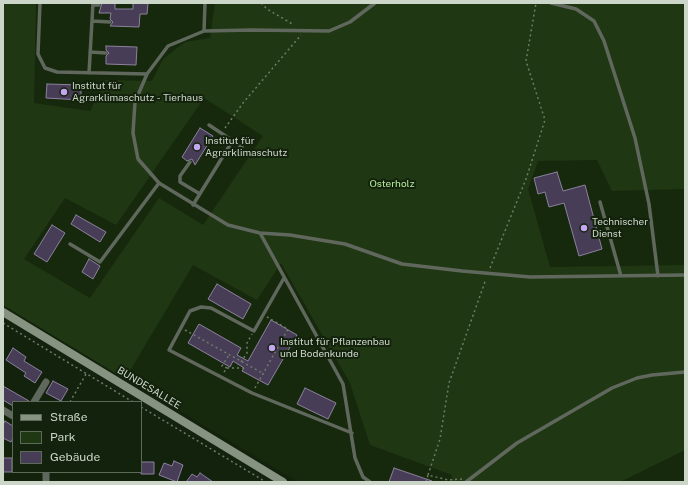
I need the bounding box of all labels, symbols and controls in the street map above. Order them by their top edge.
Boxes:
place label: Institut für Agrarklimaschutz - Tierhaus [72,80,203,104]
marker: Institut für Agrarklimaschutz - Tierhaus [59,87,69,97]
place label: Institut für Agrarklimaschutz [205,135,287,158]
marker: Institut für Agrarklimaschutz [192,142,202,152]
park label: Osterholz [370,178,414,190]
place label: Technischer Dienst [592,216,648,240]
marker: Technischer Dienst [579,223,589,233]
place label: Institut für Pflanzenbau und Bodenkunde [280,336,390,360]
marker: Institut für Pflanzenbau und Bodenkunde [267,343,277,353]
street label: BUNDESALLEE [115,364,183,412]
legend [12,401,142,473]
text: Straße [50,410,87,424]
text: Park [50,430,76,444]
text: Gebäude [50,450,100,464]

